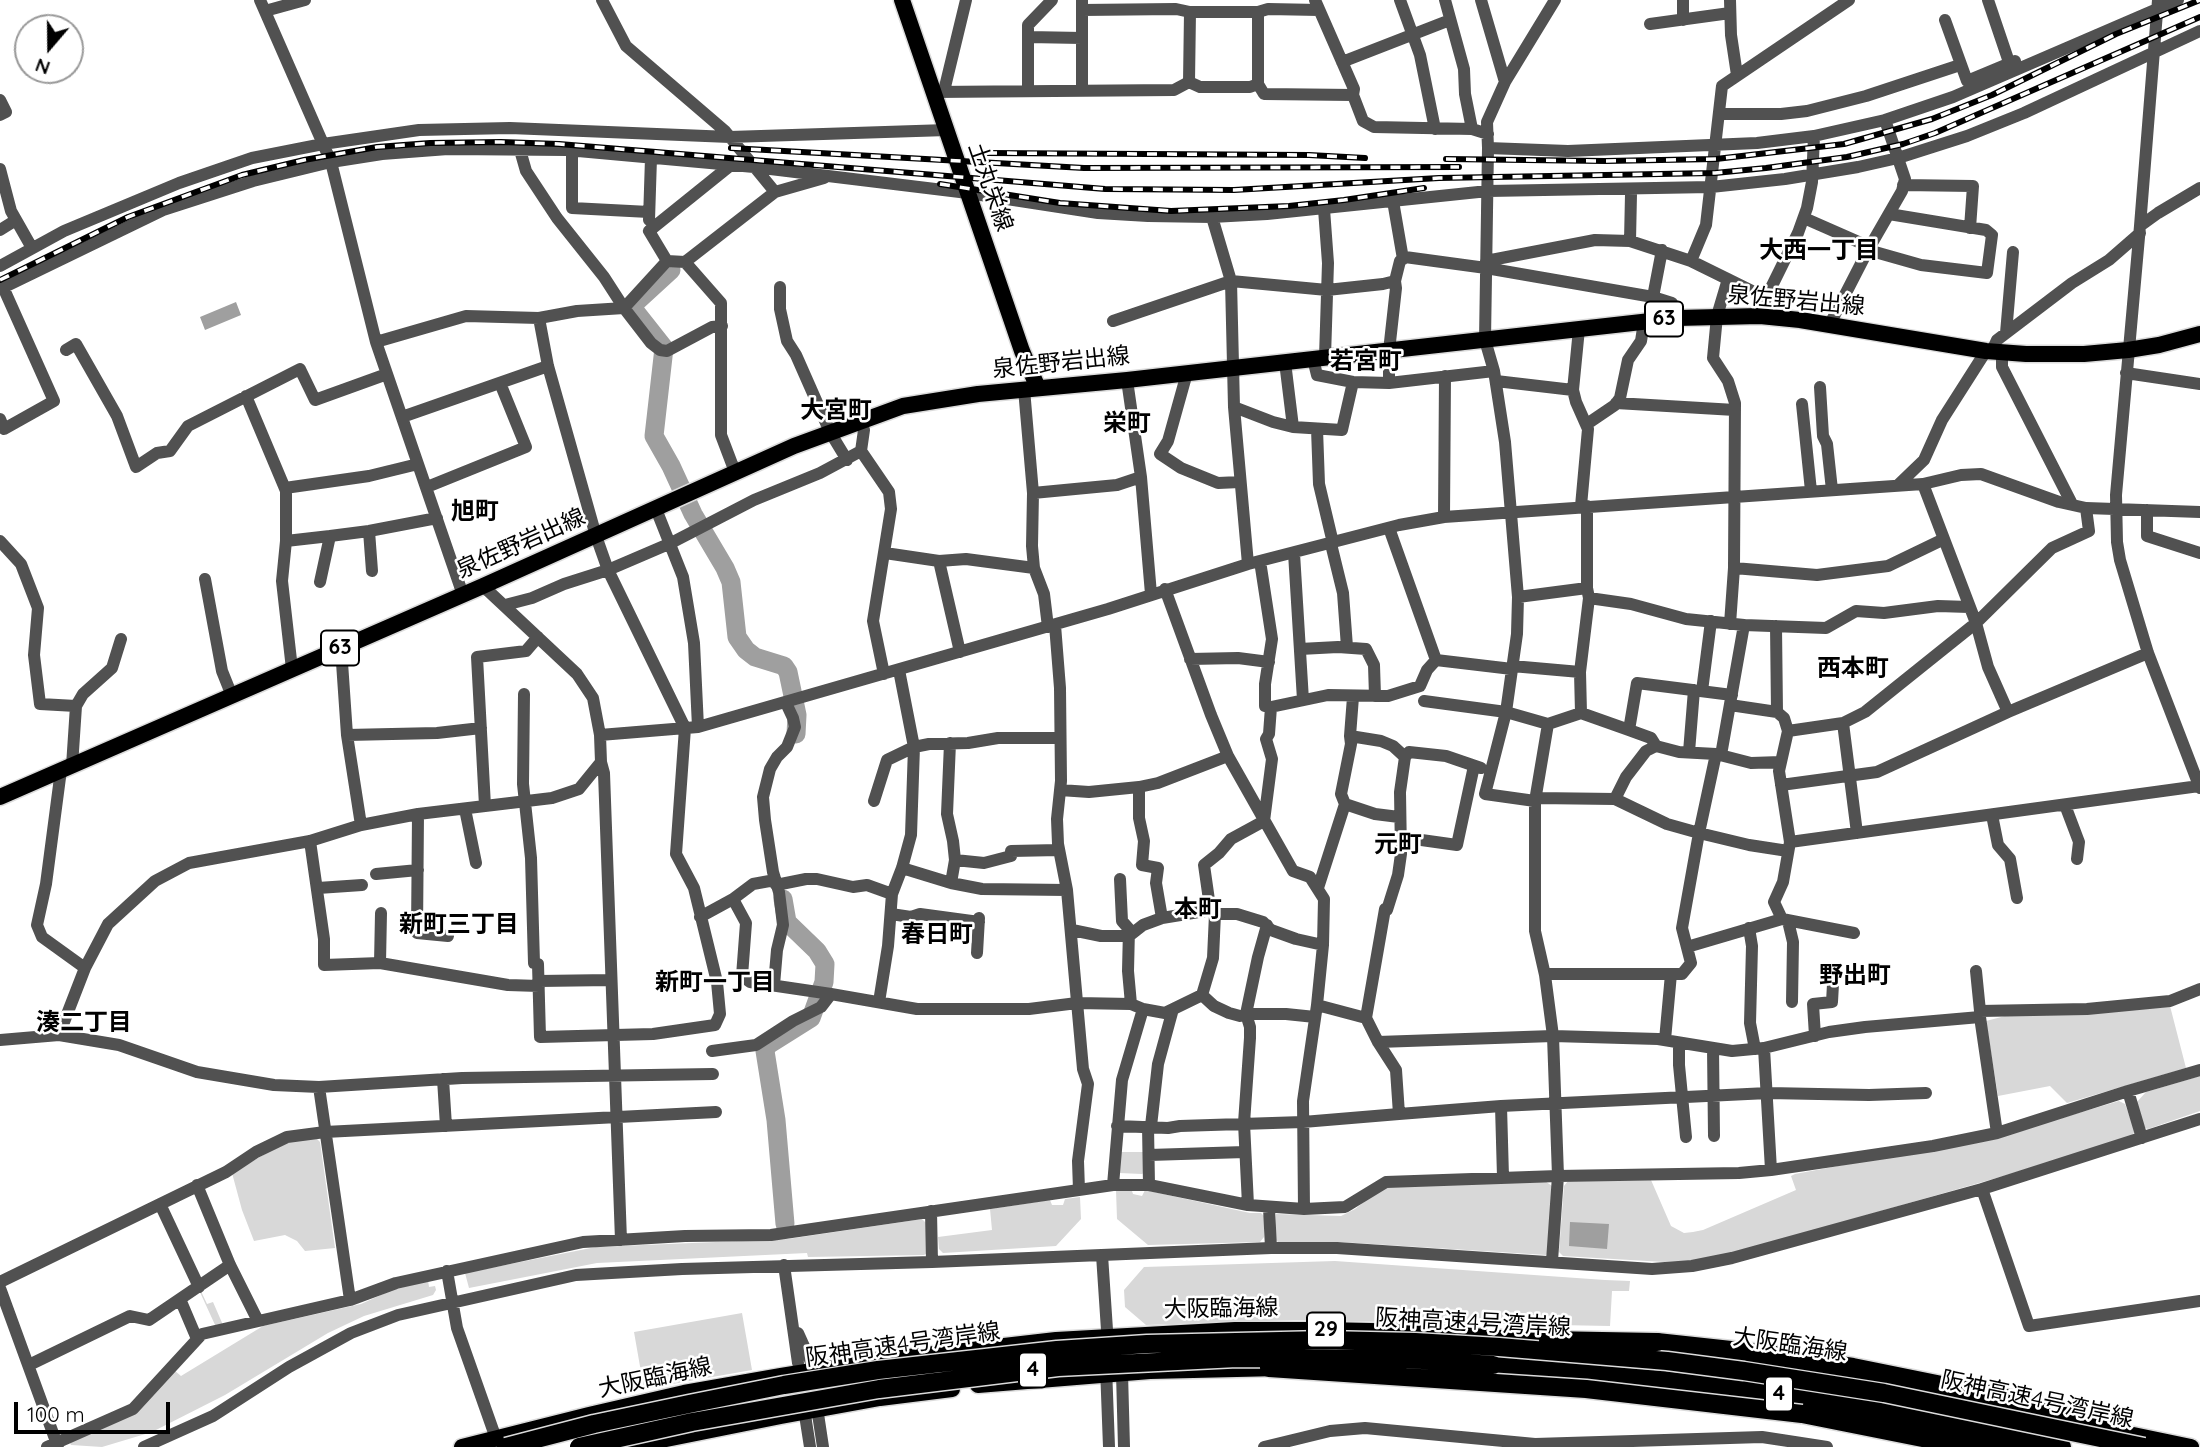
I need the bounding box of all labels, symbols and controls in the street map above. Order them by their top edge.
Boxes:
north arrow [14,14,84,84]
text: N [32,53,53,81]
street label: 土丸栄線 [962,139,1018,235]
district label: 大西一丁目 [1759,237,1879,265]
street label: 泉佐野岩出線 [1726,281,1866,321]
road number: 63 [1645,302,1683,336]
street label: 泉佐野岩出線 [991,342,1131,384]
district label: 若宮町 [1330,348,1402,376]
district label: 大宮町 [800,397,872,425]
district label: 栄町 [1103,410,1151,438]
district label: 旭町 [451,498,499,526]
street label: 泉佐野岩出線 [452,503,590,585]
road number: 63 [321,630,359,666]
district label: 西本町 [1817,655,1889,683]
district label: 元町 [1374,831,1422,859]
district label: 本町 [1174,896,1222,924]
district label: 新町三丁目 [399,911,519,939]
district label: 春日町 [901,921,973,949]
district label: 野出町 [1819,962,1891,990]
district label: 新町一丁目 [655,969,775,997]
district label: 湊二丁目 [36,1009,132,1037]
street label: 大阪臨海線 [1163,1294,1279,1324]
street label: 阪神高速4号湾岸線 [1374,1304,1572,1342]
road number: 29 [1307,1312,1345,1348]
street label: 阪神高速4号湾岸線 [804,1318,1002,1372]
street label: 大阪臨海線 [1731,1323,1849,1367]
road number: 4 [1019,1352,1047,1388]
street label: 大阪臨海線 [596,1353,714,1403]
street label: 阪神高速4号湾岸線 [1938,1366,2136,1434]
road number: 4 [1765,1376,1793,1412]
scale bar [18,1388,173,1432]
text: 100 m [27,1401,85,1427]

